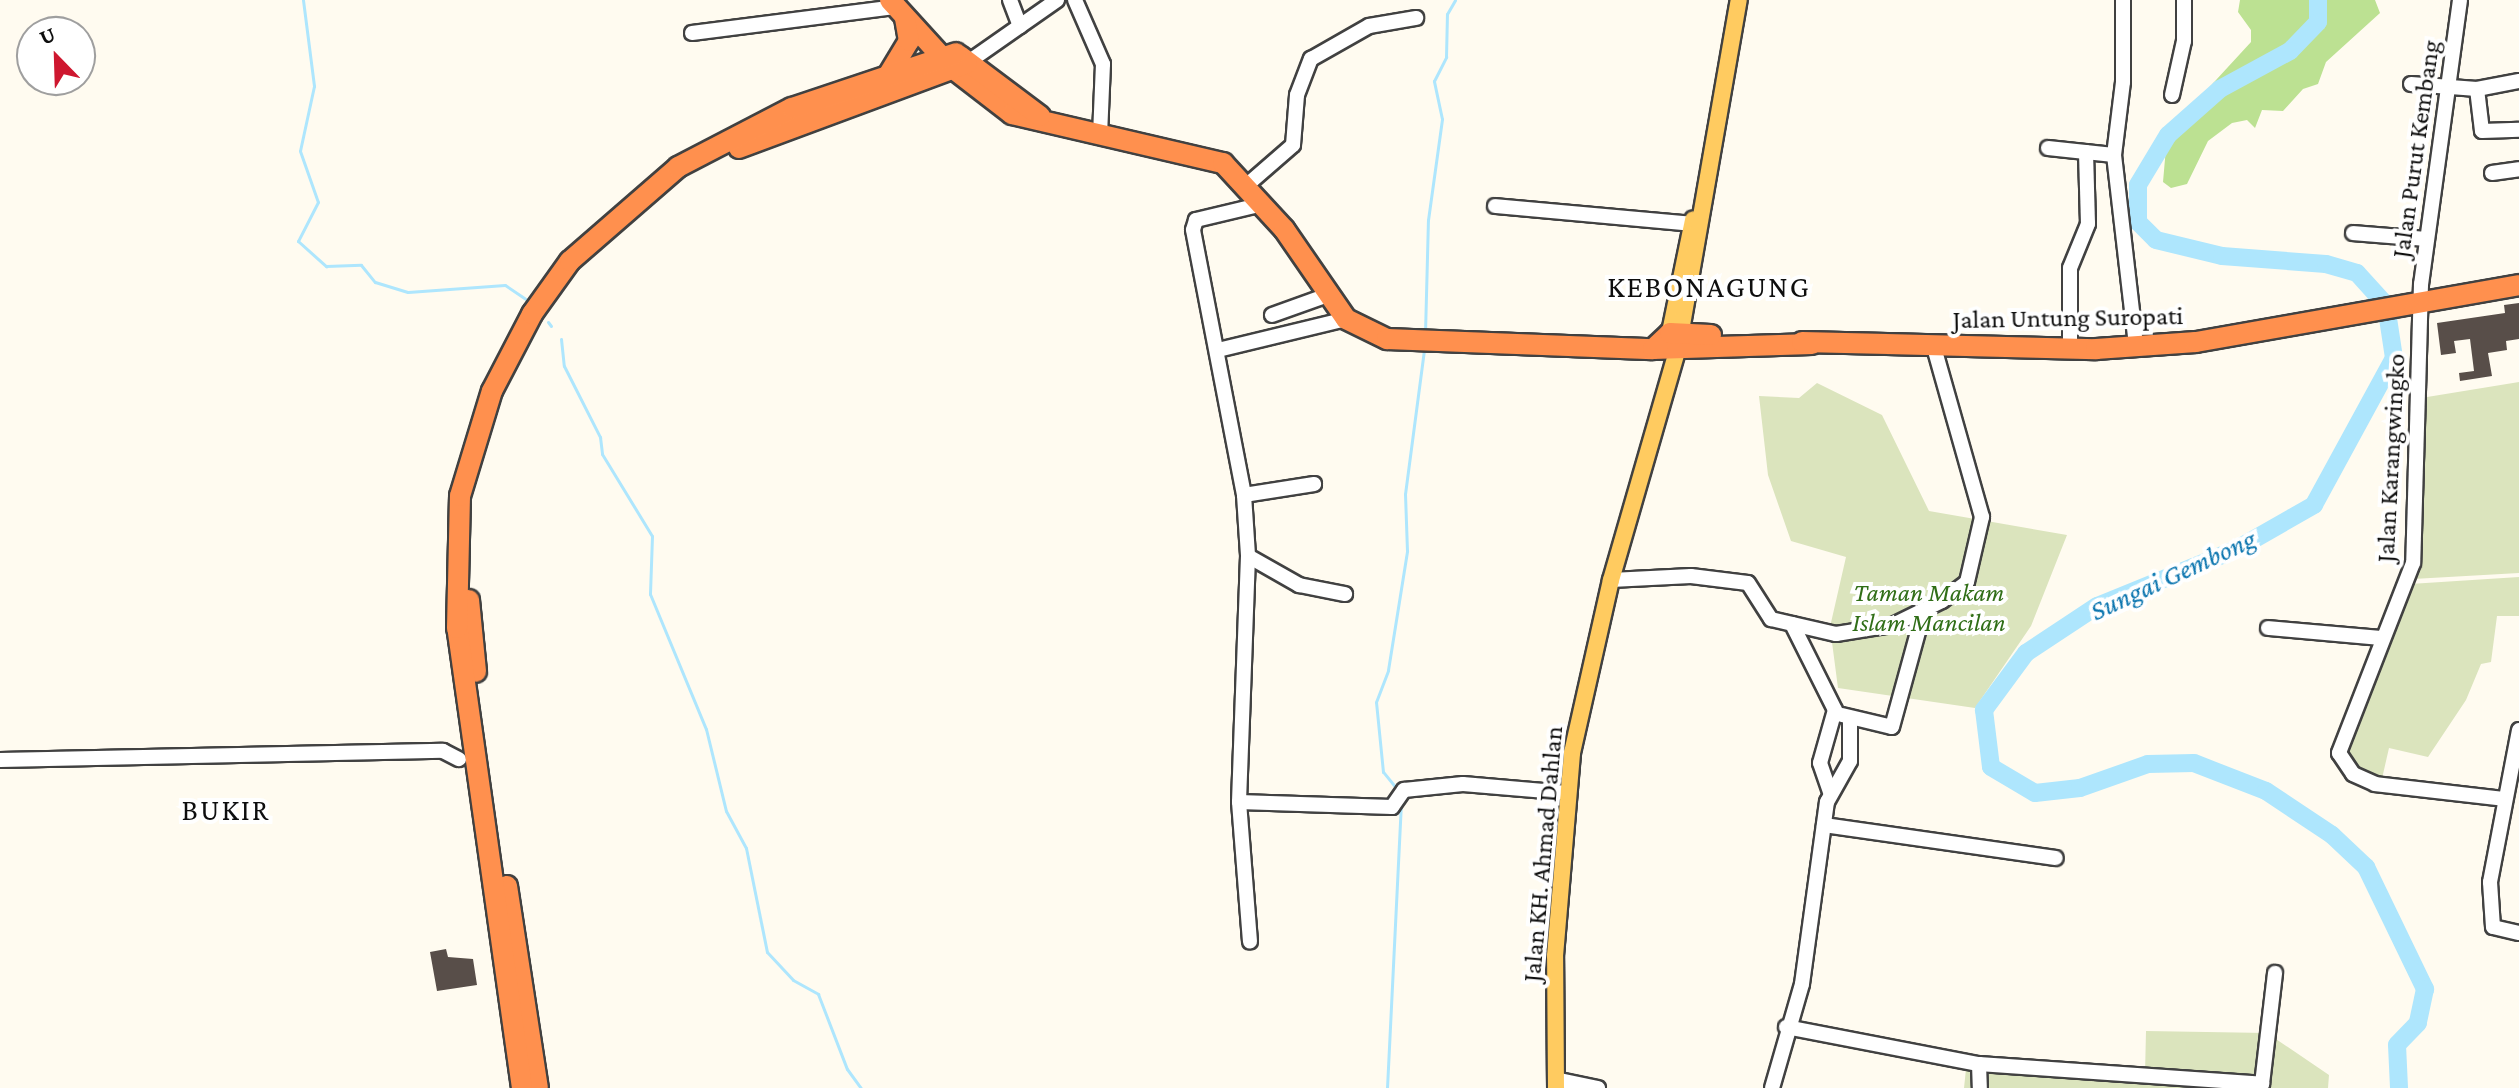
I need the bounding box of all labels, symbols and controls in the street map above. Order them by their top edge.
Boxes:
north arrow [16,16,96,96]
text: U [35,21,59,50]
street label: Jalan Purut Kembang [2385,38,2447,260]
district label: KEBONAGUNG [1607,269,1811,305]
street label: Jalan Untung Suropati [1952,300,2184,336]
street label: Jalan Karangwingko [2370,353,2412,563]
water label: Sungai Gembong [2085,522,2261,628]
park label: Taman Makam Islam Mancilan [1852,577,2006,638]
street label: Jalan KH. Ahmad Dahlan [1516,725,1570,983]
district label: BUKIR [182,792,270,828]

